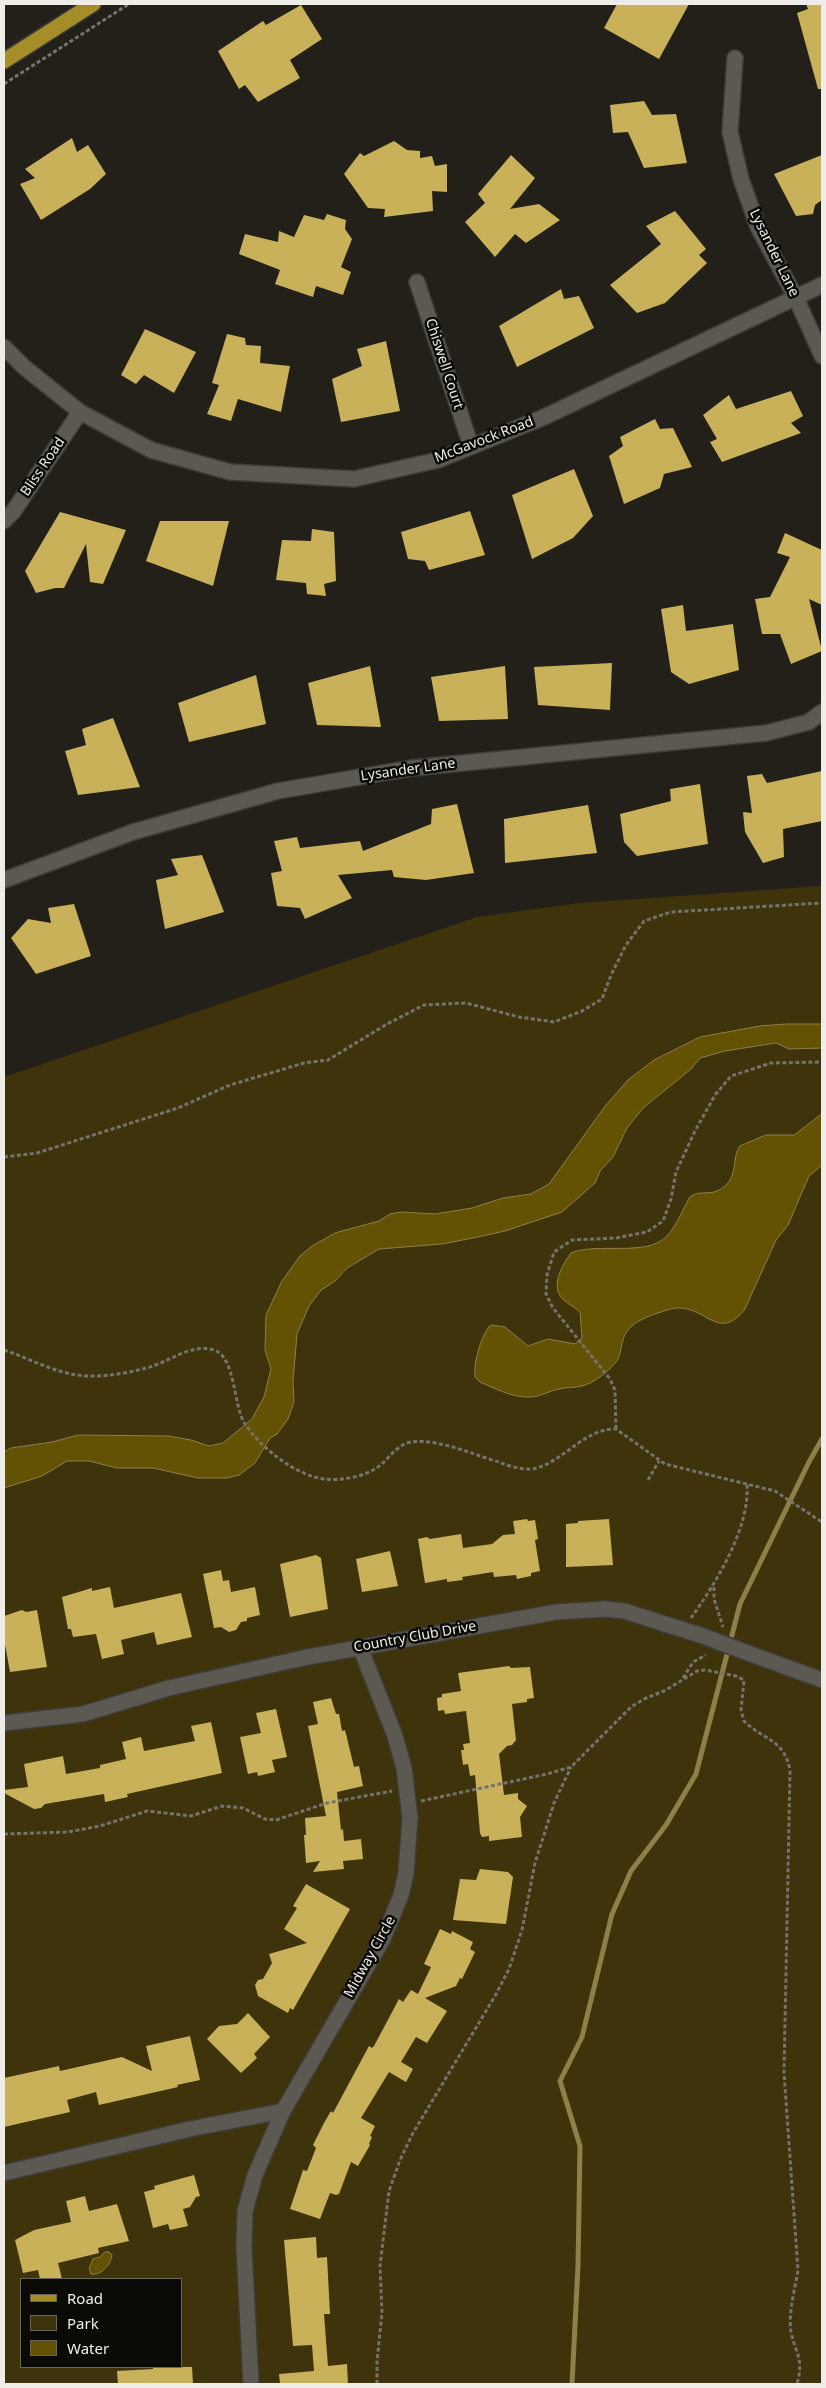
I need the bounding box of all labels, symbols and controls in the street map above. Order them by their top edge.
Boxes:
street label: Lysander Lane [746,206,802,300]
street label: Chiswell Court [421,317,467,411]
street label: McGavock Road [432,413,536,467]
street label: Bliss Road [17,435,69,499]
street label: Lysander Lane [360,755,456,785]
street label: Country Club Drive [352,1618,478,1656]
street label: Midway Circle [341,1913,399,2001]
legend [20,2278,182,2368]
text: Road [67,2288,103,2308]
text: Park [67,2313,99,2333]
text: Water [67,2338,109,2358]

